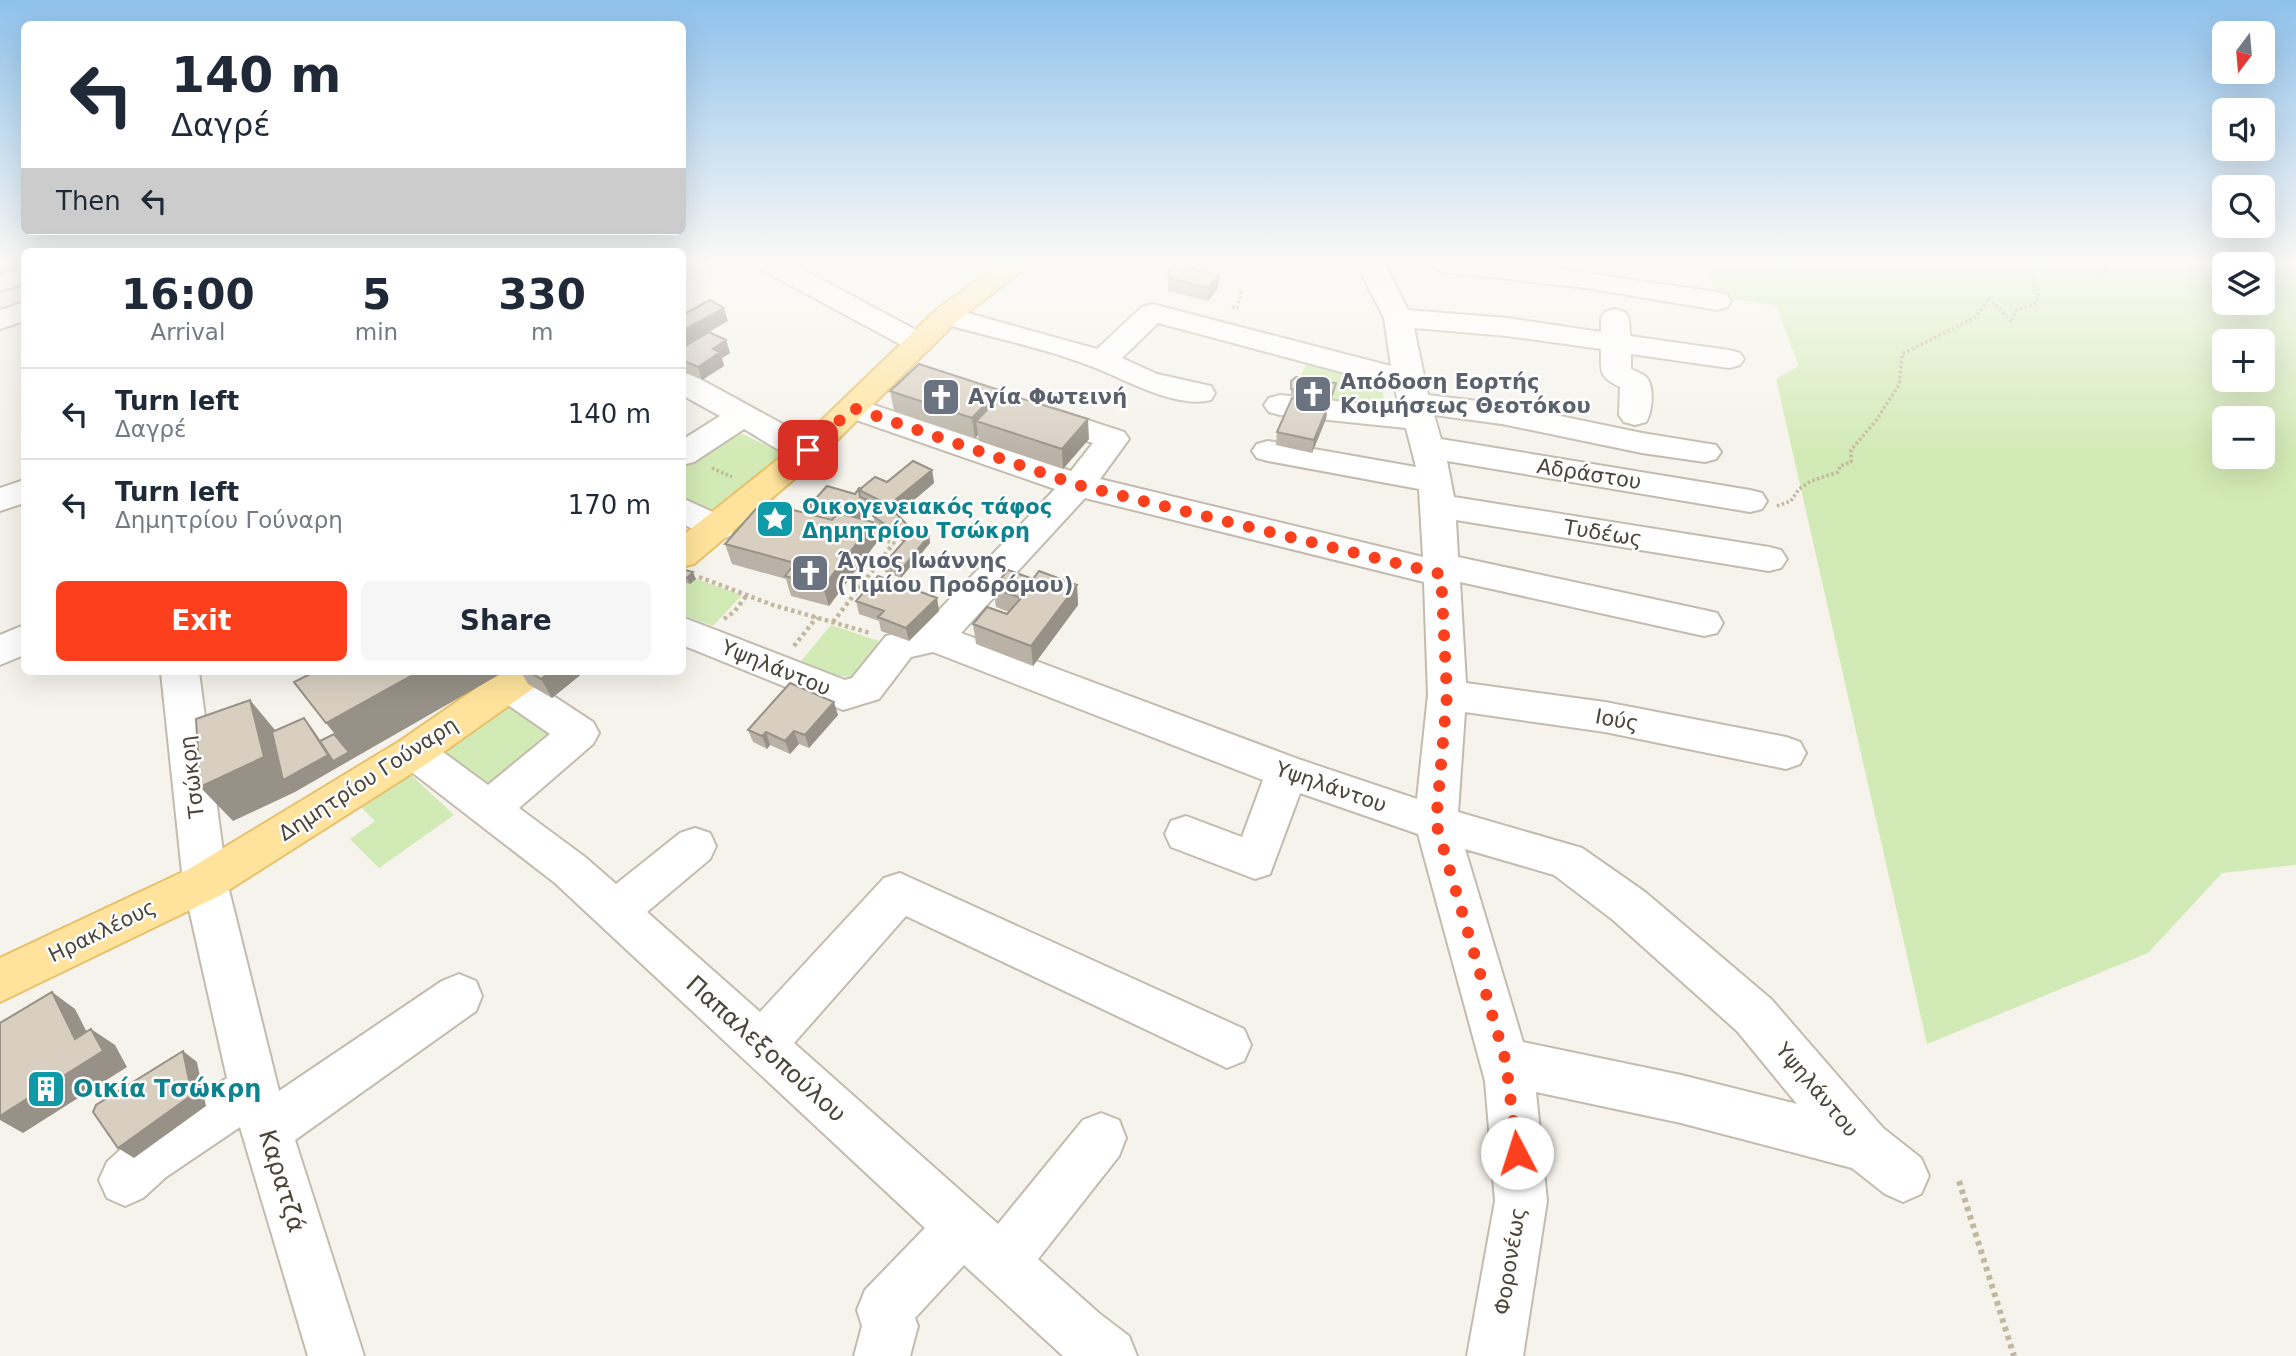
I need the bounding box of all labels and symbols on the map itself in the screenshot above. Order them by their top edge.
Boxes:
north arrow [2212,21,2275,84]
place label: Απόδοση Εορτής Κοιμήσεως Θεοτόκου [1340,370,1591,418]
church icon: Απόδοση Εορτής Κοιμήσεως Θεοτόκου [1292,373,1334,415]
church icon: Αγία Φωτεινή [920,376,962,418]
place label: Αγία Φωτεινή [968,385,1127,409]
pin [778,420,838,480]
street label: Αδράστου [1535,454,1643,494]
place label: Οικογενειακός τάφος Δημητρίου Τσώκρη [802,495,1052,543]
place icon: Οικογενειακός τάφος Δημητρίου Τσώκρη [754,498,796,540]
street label: Τυδέως [1561,515,1644,551]
place label: Άγιος Ιωάννης (Τιμίου Προδρόμου) [837,549,1073,597]
church icon: Άγιος Ιωάννης (Τιμίου Προδρόμου) [789,552,831,594]
street label: Υψηλάντου [717,635,834,701]
street label: Ιούς [1593,704,1641,736]
street label: Δημητρίου Γούναρη [274,712,462,846]
street label: Τσώκρη [175,734,209,821]
street label: Υψηλάντου [1271,757,1390,817]
street label: Ηρακλέους [44,895,160,967]
street label: Παπαλεξοπούλου [680,970,852,1128]
street label: Υψηλάντου [1770,1037,1863,1142]
building icon: Οικία Τσώκρη [25,1068,67,1110]
place label: Οικία Τσώκρη [73,1075,261,1103]
position arrow [1480,1116,1554,1190]
street label: Καρατζά [253,1126,311,1236]
street label: Φορονέως [1490,1206,1530,1316]

